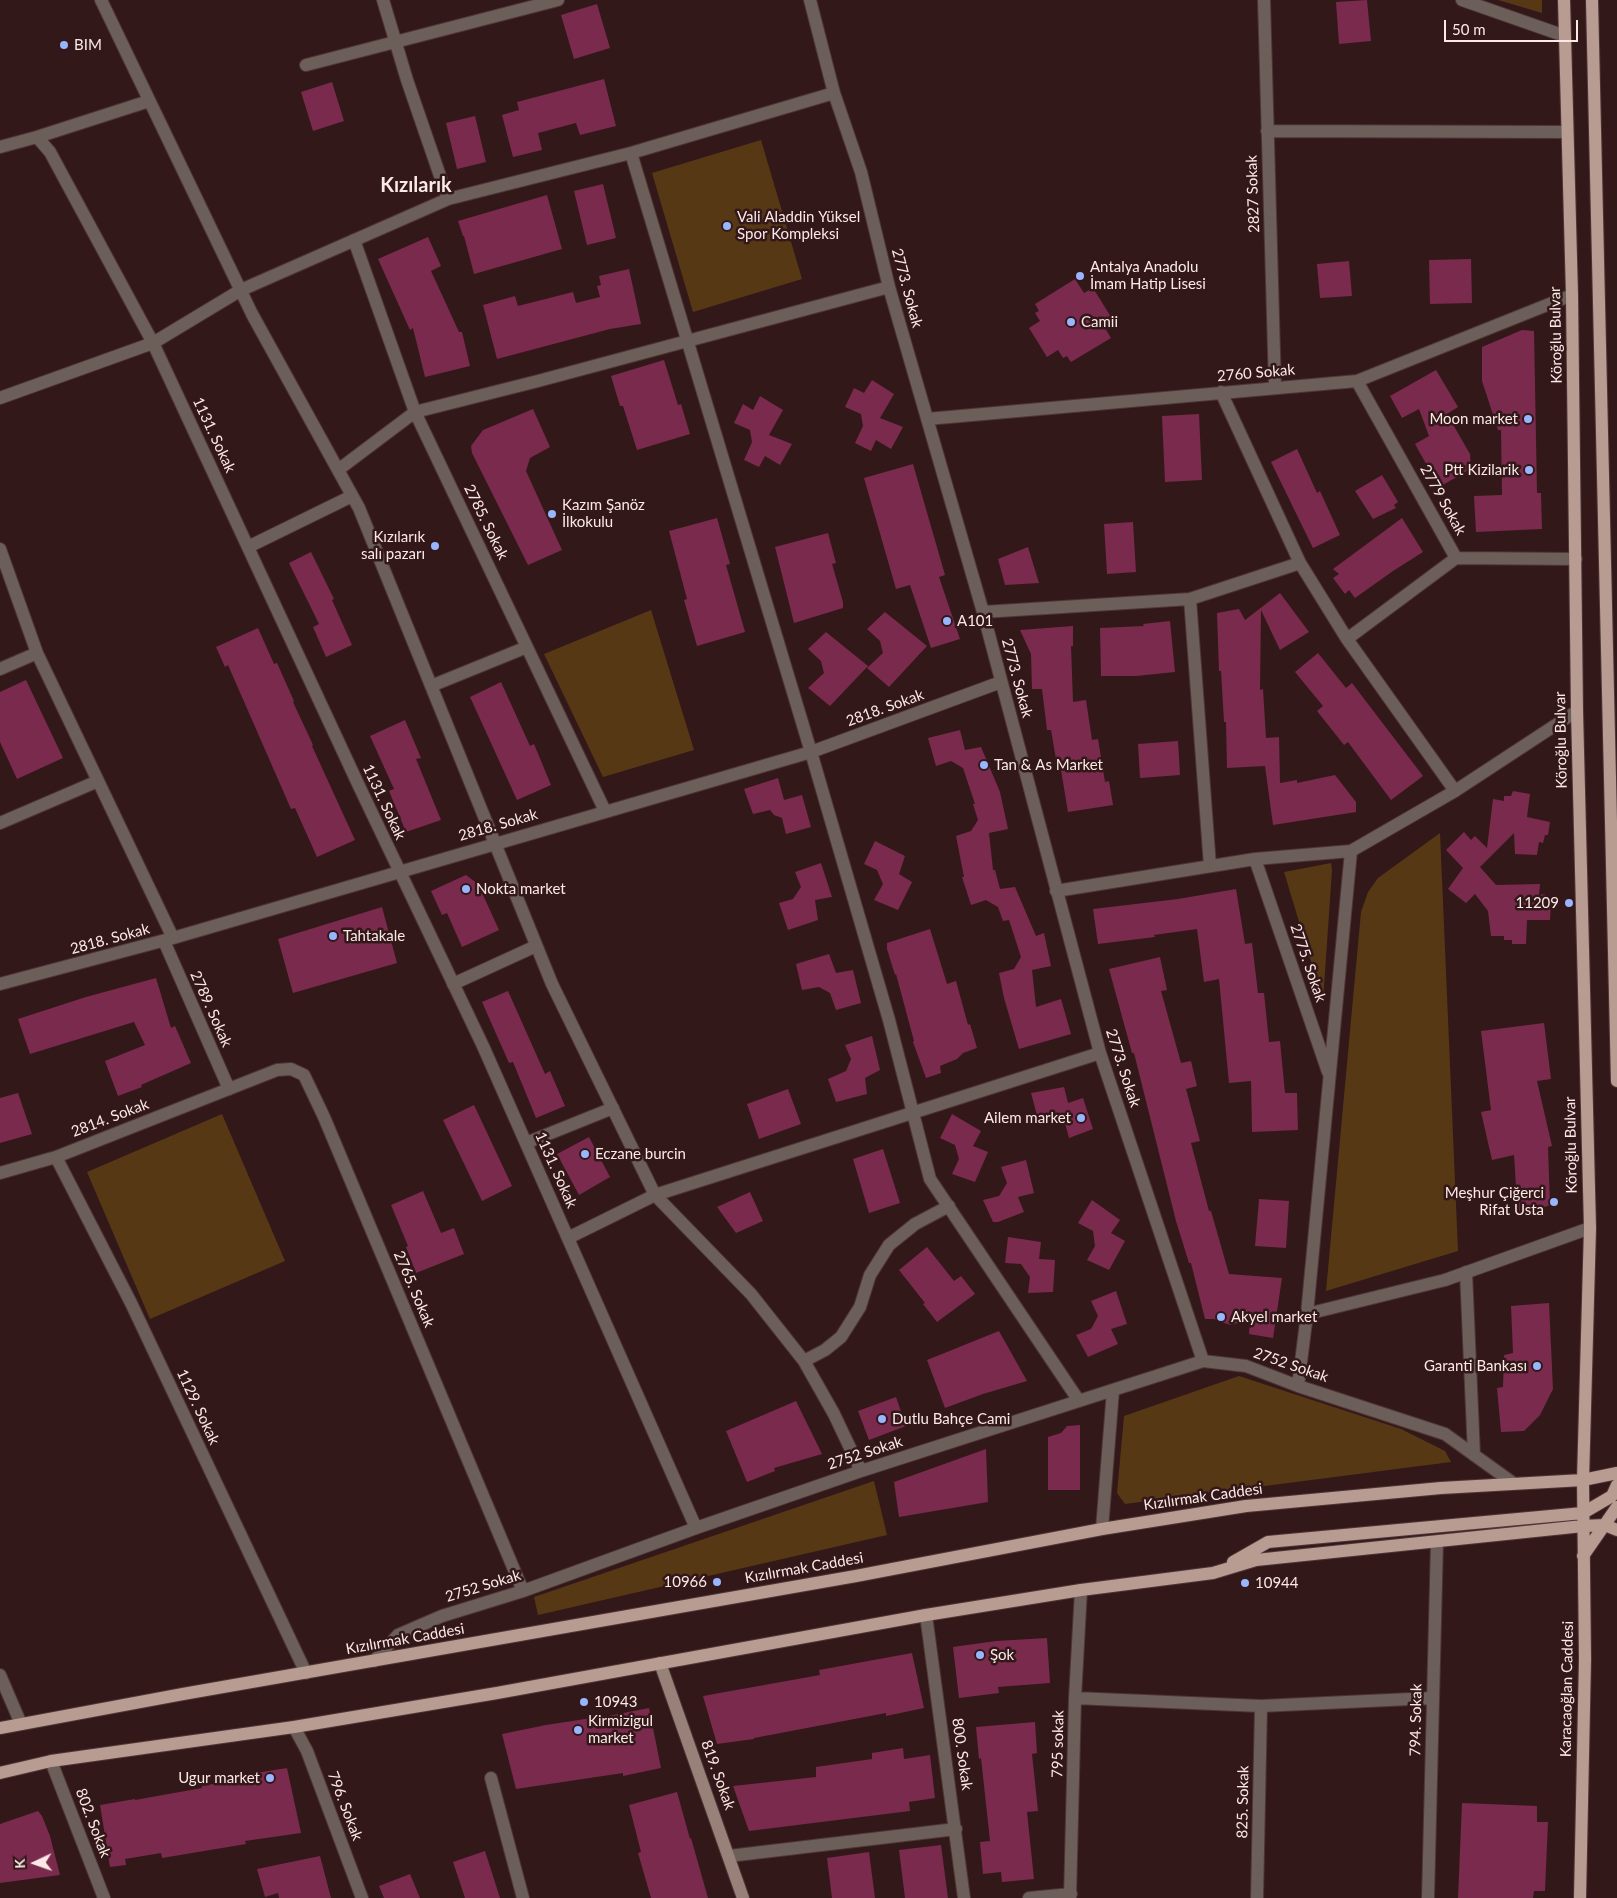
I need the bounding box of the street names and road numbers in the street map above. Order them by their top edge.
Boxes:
street label: 2827 Sokak [1243,155,1263,233]
street label: 2773. Sokak [888,246,926,330]
street label: Köroğlu Bulvar [1546,286,1566,384]
street label: 2760 Sokak [1216,361,1296,385]
street label: 1131. Sokak [189,394,239,476]
street label: 2779 Sokak [1416,462,1470,538]
street label: 2785. Sokak [460,481,512,563]
street label: 2773. Sokak [998,636,1036,720]
street label: 2818. Sokak [844,686,926,730]
street label: Köroğlu Bulvar [1551,691,1571,789]
street label: 1131. Sokak [359,761,409,843]
street label: 2818. Sokak [456,805,540,845]
street label: 2818. Sokak [68,920,152,958]
street label: 2775. Sokak [1286,922,1330,1004]
street label: 2789. Sokak [186,968,236,1050]
street label: 2773. Sokak [1102,1026,1144,1110]
street label: 2814. Sokak [69,1095,151,1141]
street label: Köroğlu Bulvar [1561,1096,1581,1194]
street label: 1131. Sokak [531,1129,581,1211]
street label: 2765. Sokak [390,1248,438,1330]
street label: 2752 Sokak [1251,1344,1331,1386]
street label: 1129. Sokak [173,1366,223,1448]
street label: 2752 Sokak [825,1432,905,1474]
street label: Kızılırmak Caddesi [1142,1480,1264,1514]
street label: Kızılırmak Caddesi [743,1549,865,1587]
street label: 2752 Sokak [443,1566,523,1606]
street label: Kızılırmak Caddesi [344,1620,466,1658]
street label: Karacaoğlan Caddesi [1557,1621,1577,1757]
street label: 794. Sokak [1406,1683,1426,1757]
street label: 795 sokak [1048,1710,1068,1778]
street label: 800. Sokak [948,1717,976,1791]
street label: 819. Sokak [697,1738,739,1812]
street label: 825. Sokak [1233,1765,1253,1839]
street label: 796. Sokak [324,1769,366,1843]
street label: 802. Sokak [72,1786,114,1860]

